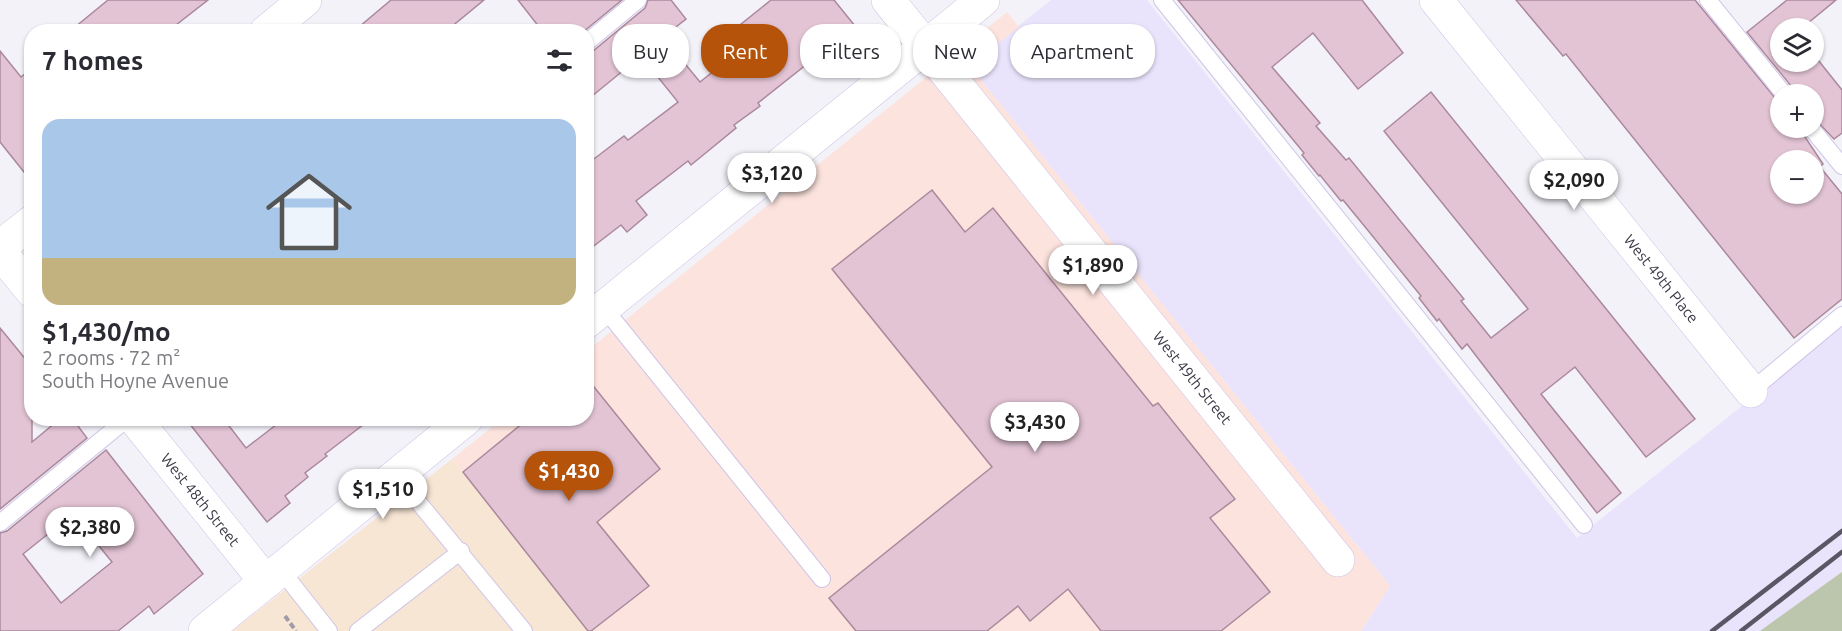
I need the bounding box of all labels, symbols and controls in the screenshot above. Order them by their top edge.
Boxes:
map controls [1770,18,1824,204]
button: layers [1770,18,1824,72]
chip: Buy [612,24,689,78]
chip: Rent [701,24,788,78]
chip: Filters [800,24,901,78]
chip: New [913,24,998,78]
chip: Apartment [1010,24,1155,78]
icon: filters [543,44,576,77]
text: 7 homes [42,46,143,75]
button: + [1770,84,1824,138]
button: − [1770,150,1824,204]
pin: $3,120 [723,153,821,204]
icon: home [255,158,363,266]
pin: $2,090 [1525,160,1623,211]
text: $3,120 [741,161,803,184]
text: $2,090 [1543,168,1605,191]
street label: West 49th Place [1621,231,1702,326]
pin: $1,890 [1044,245,1142,296]
text: $1,890 [1062,253,1124,276]
text: $1,430/mo [42,317,171,346]
street label: West 49th Street [1150,328,1235,428]
text: 2 rooms · 72 m² [42,346,180,369]
text: South Hoyne Avenue [42,369,229,392]
pin: $3,430 [986,402,1084,453]
text: $3,430 [1004,410,1066,433]
street label: West 48th Street [158,450,243,550]
pin: $1,430 [520,451,618,502]
text: $1,430 [538,459,600,482]
pin: $1,510 [334,469,432,520]
text: $1,510 [352,477,414,500]
pin: $2,380 [41,507,139,558]
text: $2,380 [59,515,121,538]

